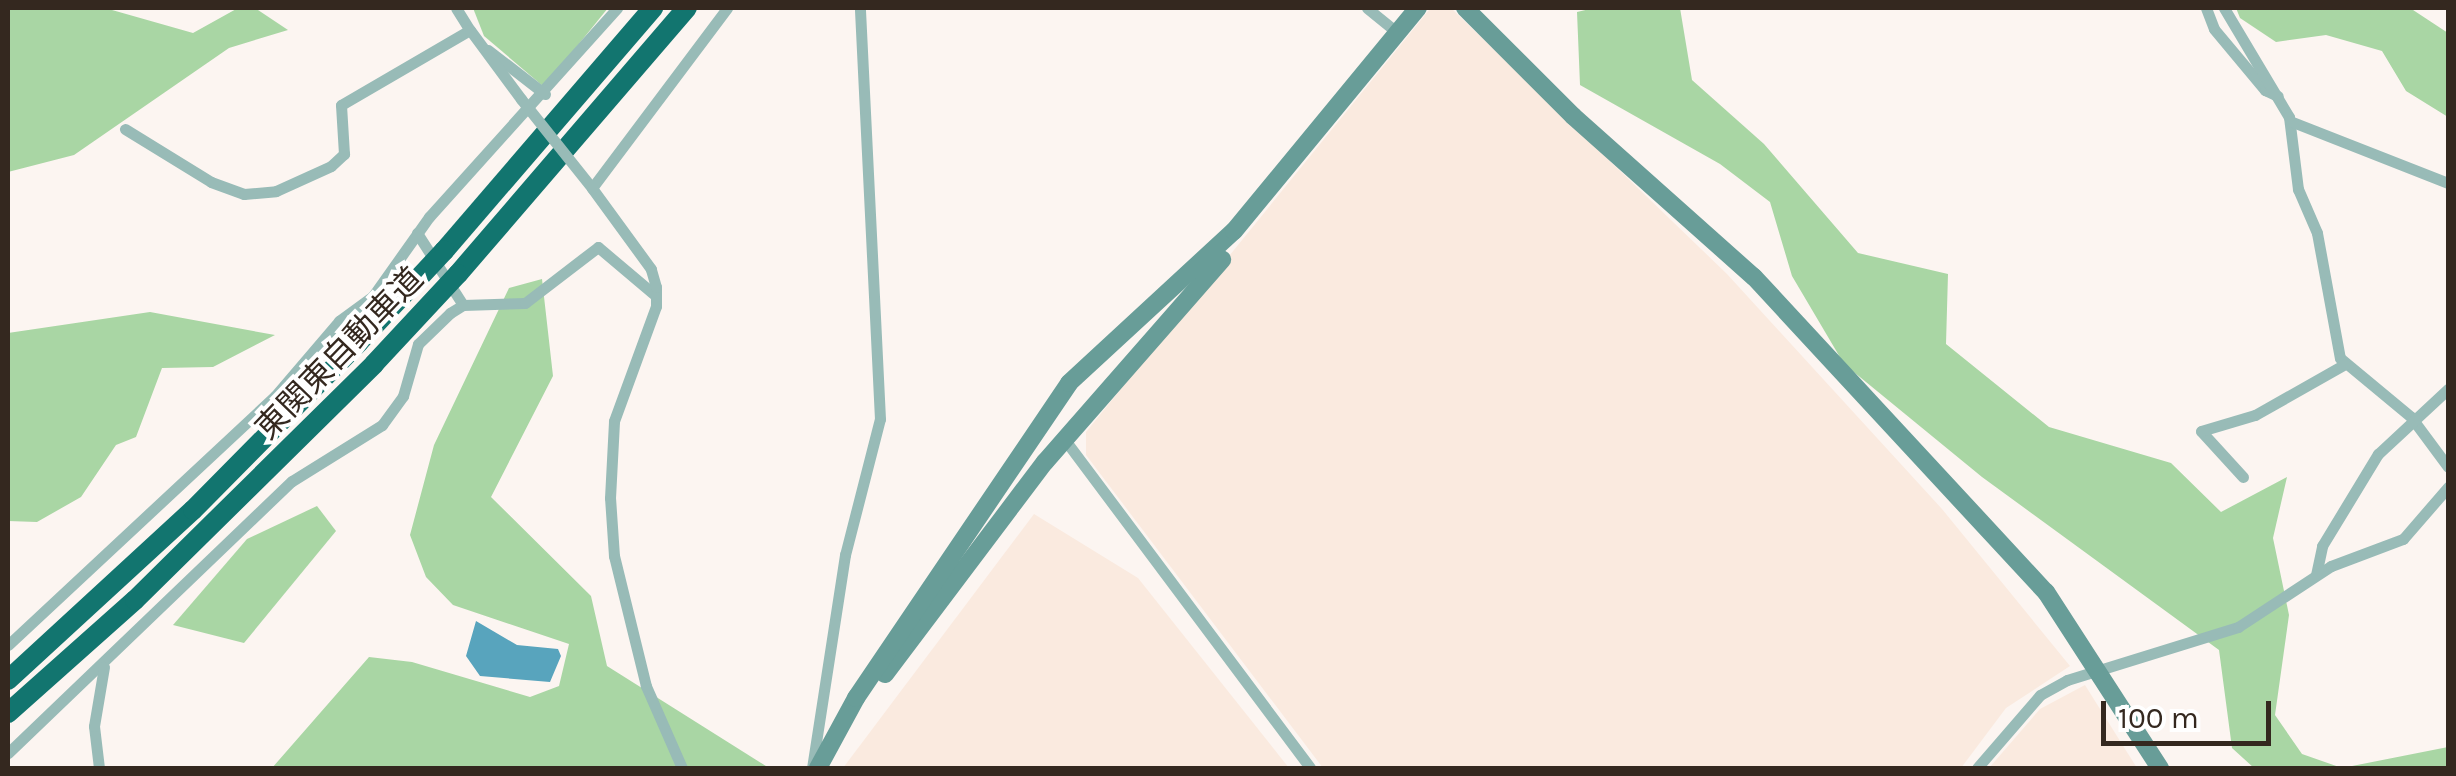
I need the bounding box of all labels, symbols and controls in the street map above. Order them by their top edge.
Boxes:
street label: 東関東自動車道 [248,260,432,448]
scale bar [2106,681,2276,743]
text: 100 m [2118,700,2199,736]

